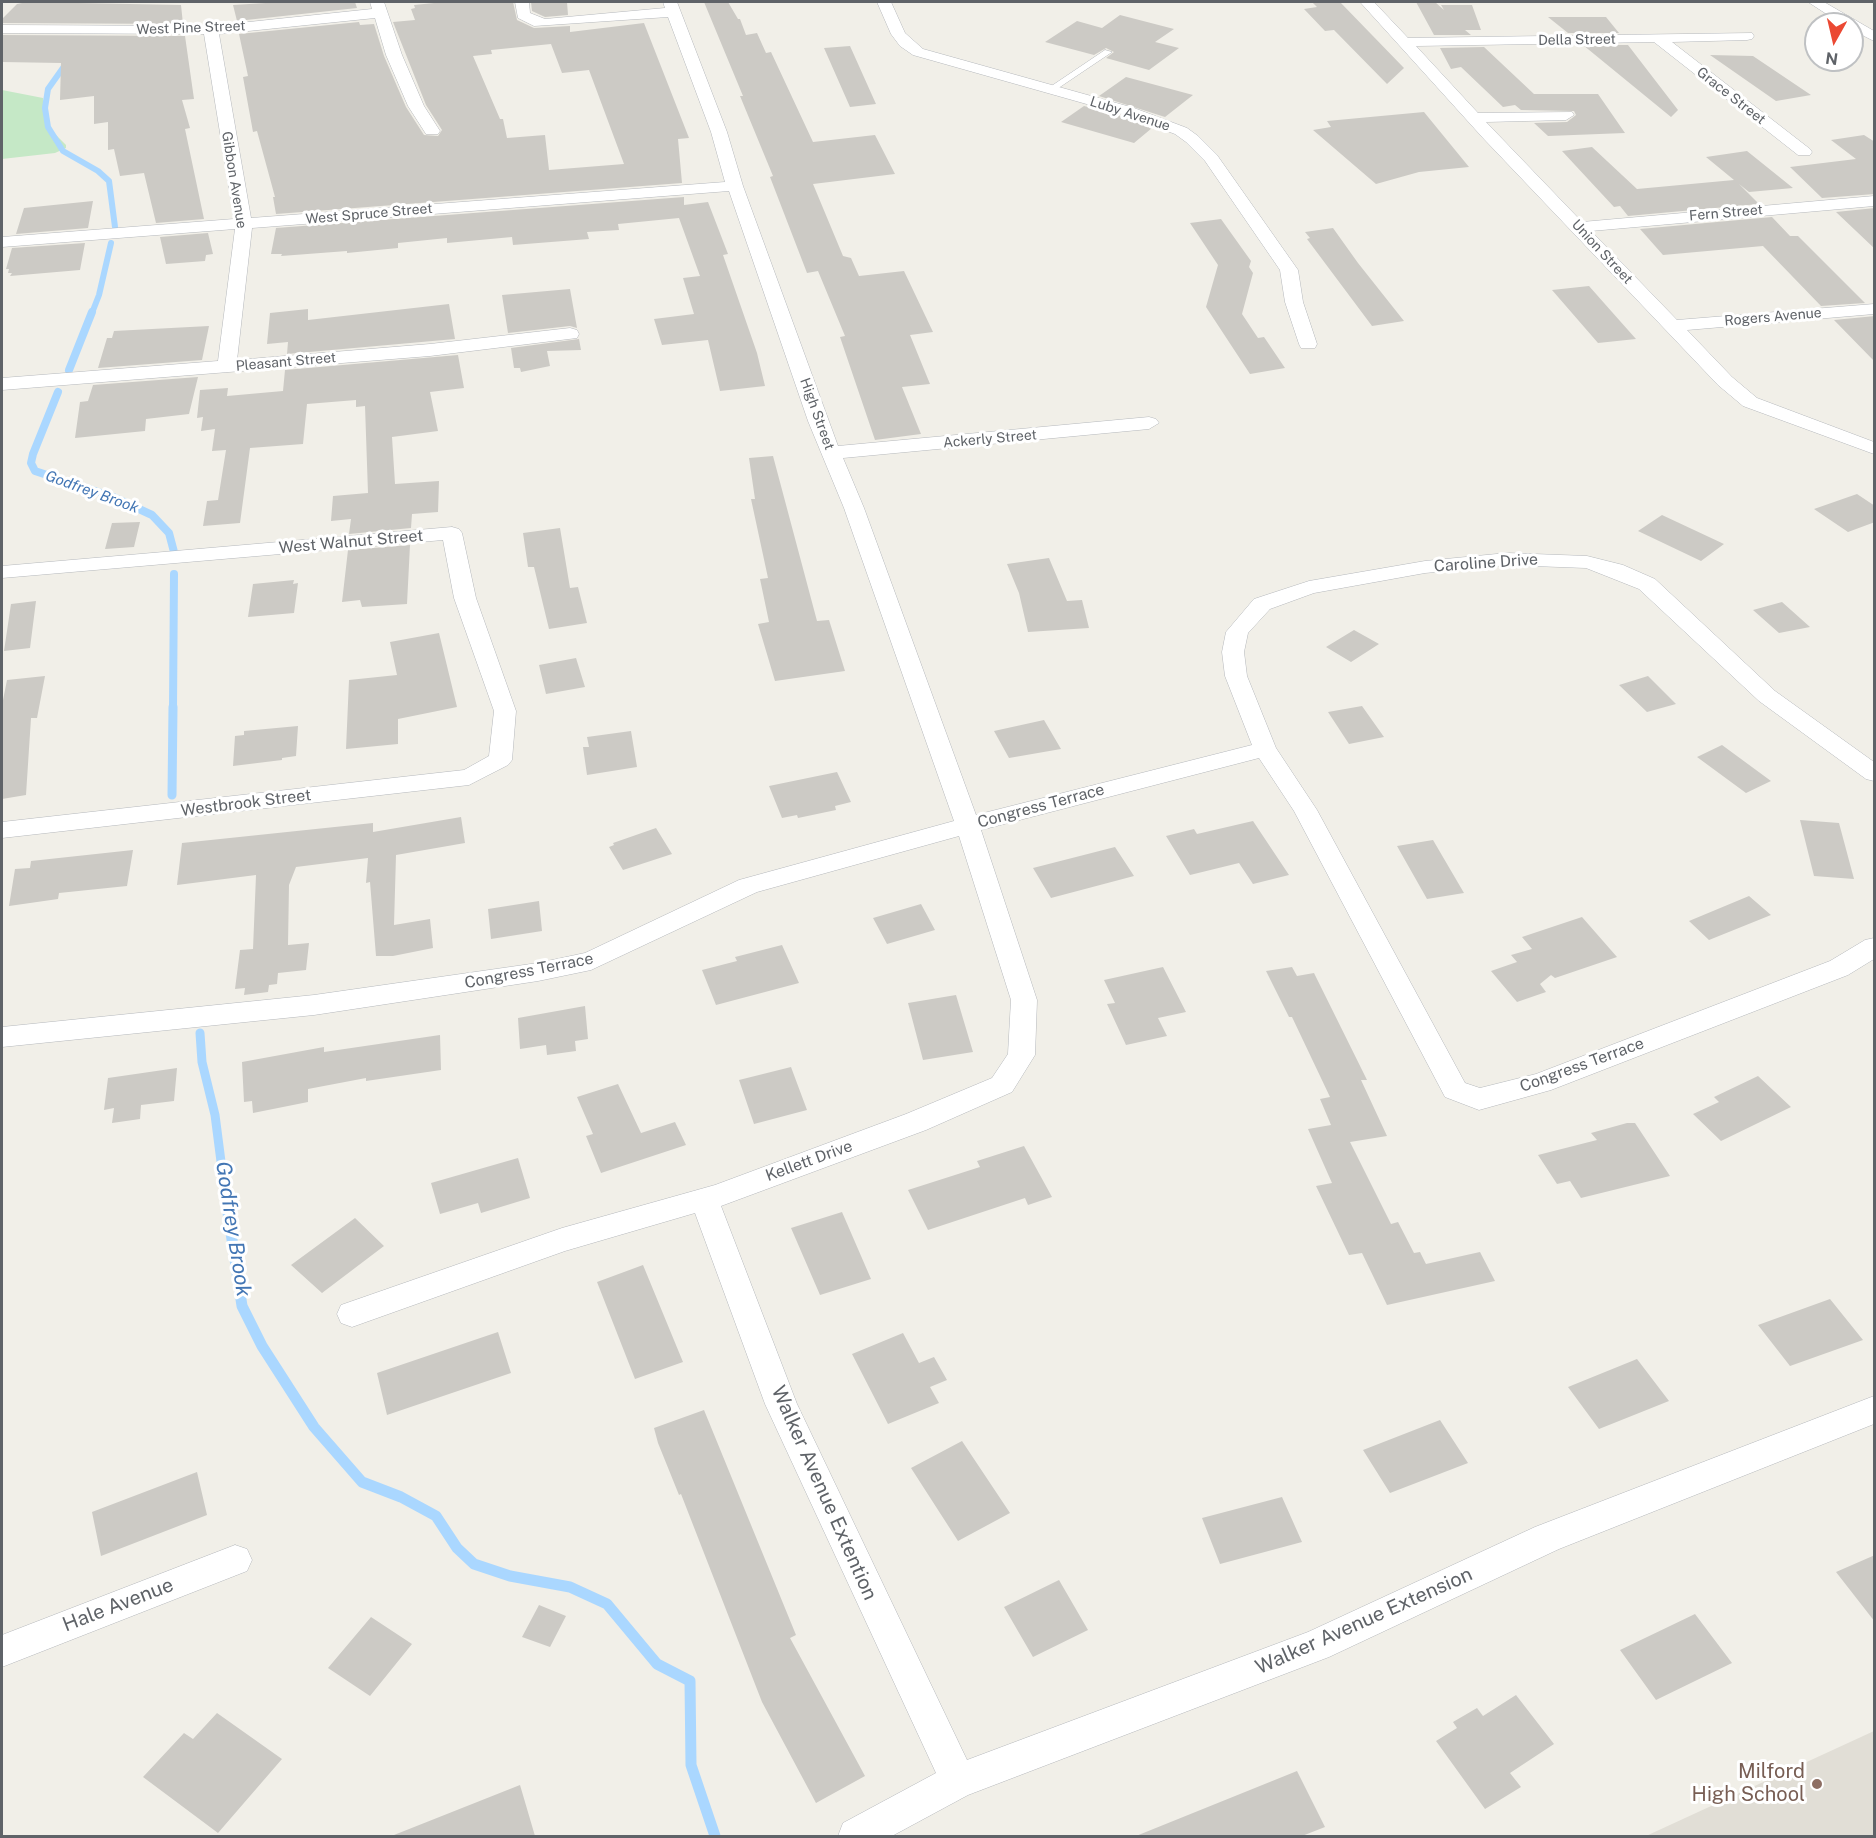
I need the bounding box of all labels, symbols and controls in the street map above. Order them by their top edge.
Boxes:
north arrow [1804,12,1864,72]
street label: West Pine Street [136,18,246,38]
street label: Della Street [1538,31,1616,49]
text: N [1824,48,1839,69]
street label: Grace Street [1693,64,1769,128]
street label: Luby Avenue [1088,93,1172,135]
street label: Gibbon Avenue [218,130,250,230]
street label: West Spruce Street [305,200,433,228]
street label: Fern Street [1688,201,1764,225]
street label: Union Street [1568,216,1636,288]
street label: Rogers Avenue [1724,304,1822,330]
street label: Pleasant Street [235,349,337,375]
street label: High Street [796,376,838,452]
street label: Ackerly Street [942,427,1038,451]
water label: Godfrey Brook [43,467,141,517]
street label: West Walnut Street [278,526,424,558]
street label: Caroline Drive [1433,550,1539,576]
street label: Congress Terrace [975,780,1107,832]
street label: Westbrook Street [180,785,312,821]
street label: Congress Terrace [463,949,595,993]
street label: Congress Terrace [1517,1034,1647,1096]
street label: Kellett Drive [763,1136,855,1186]
water label: Godfrey Brook [210,1160,256,1298]
street label: Walker Avenue Extention [766,1382,882,1604]
street label: Walker Avenue Extension [1252,1562,1476,1680]
street label: Hale Avenue [59,1573,177,1637]
place label: Milford High School [1692,1760,1805,1807]
marker: Milford High School [1810,1777,1824,1791]

